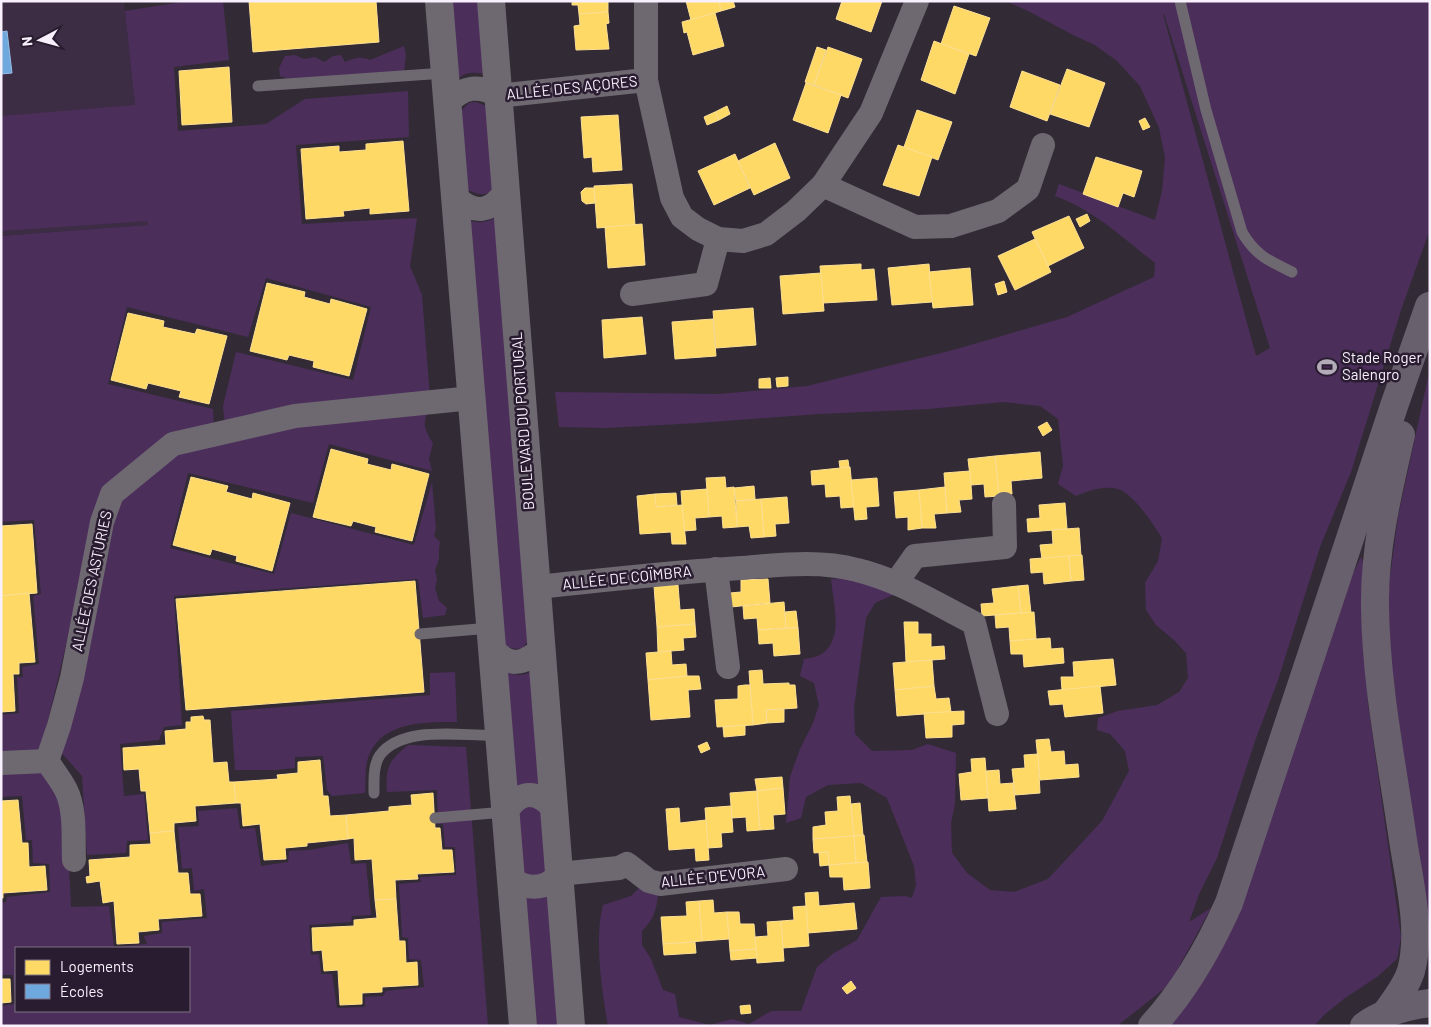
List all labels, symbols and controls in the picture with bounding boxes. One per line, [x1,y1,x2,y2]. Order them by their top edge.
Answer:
north arrow [15,15,65,65]
text: N [18,36,36,47]
street label: ALLÉE DES AÇORES [505,71,638,103]
street label: BOULEVARD DU PORTUGAL [507,331,537,511]
place label: Stade Roger Salengro [1342,348,1422,383]
sports icon: Stade Roger Salengro [1316,356,1338,378]
street label: ALLÉE DES ASTURIES [67,509,115,653]
street label: ALLÉE DE COÏMBRA [561,561,692,593]
street label: ALLÉE D'EVORA [660,862,766,890]
legend [15,947,190,1012]
text: Logements [60,957,134,975]
text: Écoles [60,982,104,1000]

